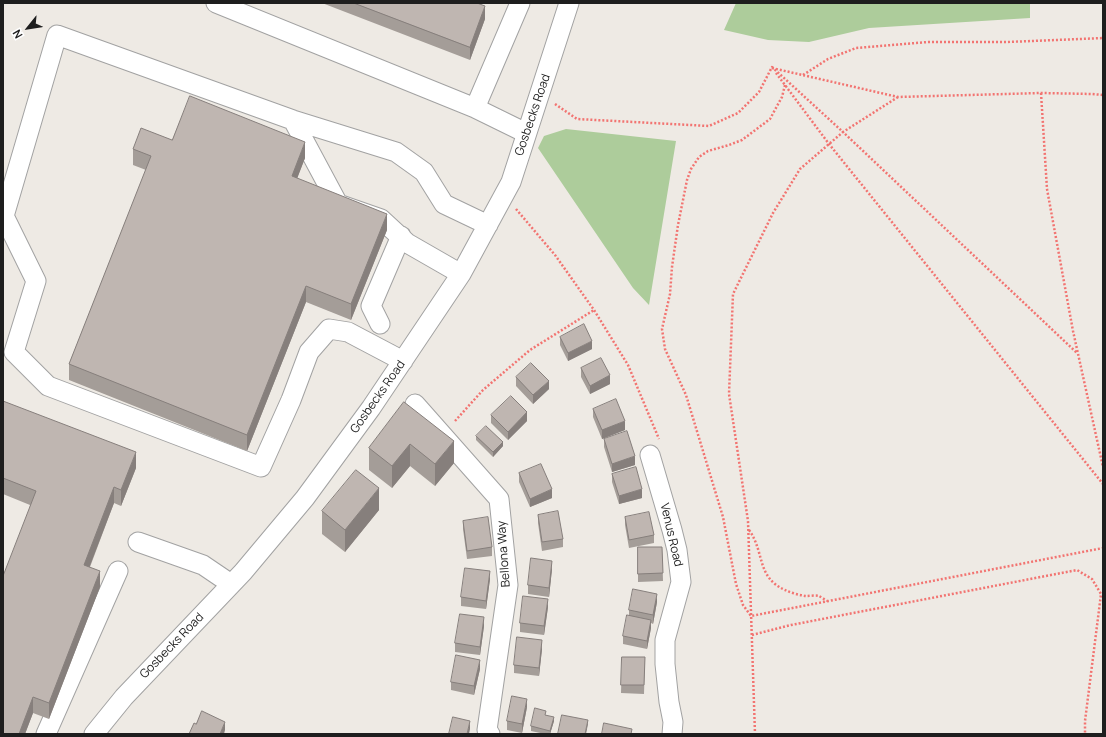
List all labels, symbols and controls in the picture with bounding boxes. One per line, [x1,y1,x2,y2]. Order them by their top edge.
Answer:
north arrow [8,8,48,48]
text: N [9,27,26,41]
street label: Gosbecks Road [512,72,554,158]
street label: Gosbecks Road [348,358,408,436]
street label: Venus Road [657,502,685,568]
street label: Bellona Way [494,520,514,588]
street label: Gosbecks Road [137,610,207,682]

